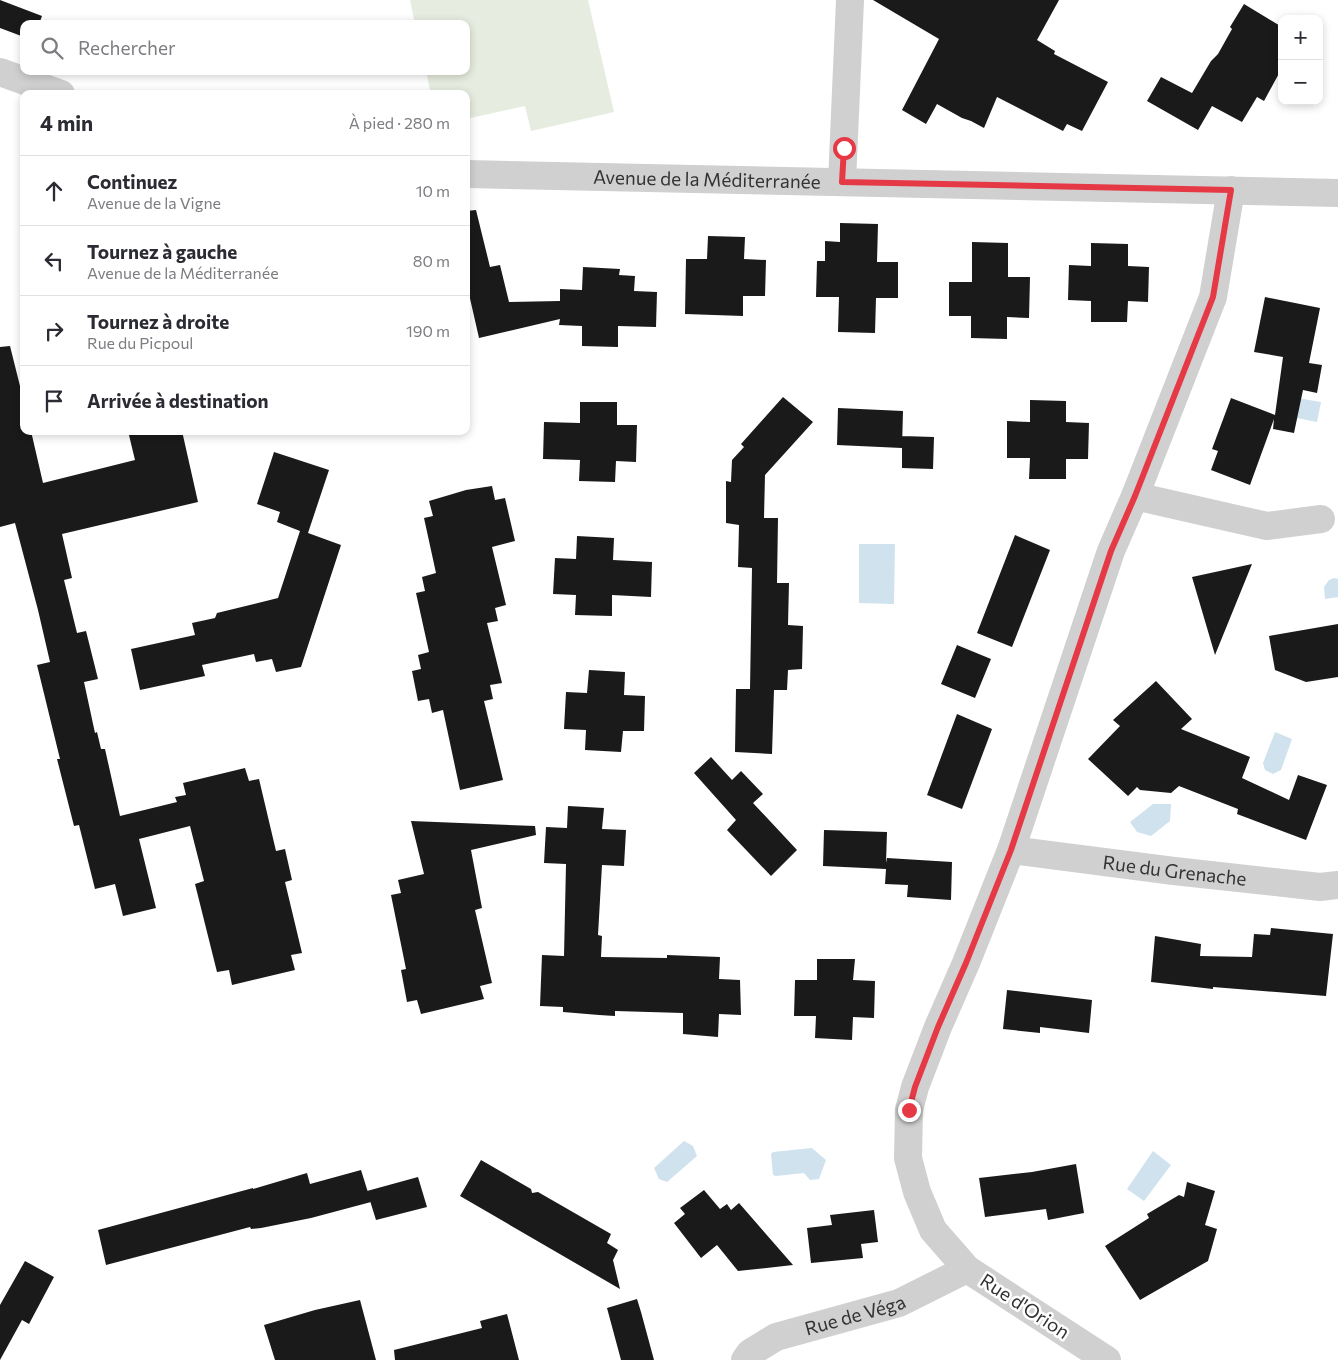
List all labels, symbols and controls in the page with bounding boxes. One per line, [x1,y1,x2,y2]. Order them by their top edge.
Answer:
map controls [1278,15,1323,105]
button: + [1278,15,1323,60]
search box [20,20,470,75]
icon: search [38,34,66,62]
text: Rechercher [78,36,176,59]
button: − [1278,60,1323,105]
text: 4 min [40,110,93,135]
text: À pied · 280 m [349,113,450,132]
route start [833,137,856,160]
street label: Avenue de la Méditerranée [593,165,821,193]
text: Continuez [87,170,177,193]
icon: ahead [40,177,68,205]
text: 10 m [416,181,450,200]
text: Avenue de la Vigne [87,193,221,212]
text: Tournez à gauche [87,240,237,263]
icon: left [40,247,68,275]
text: 80 m [413,251,450,270]
text: Avenue de la Méditerranée [87,263,279,282]
text: Tournez à droite [87,310,229,333]
icon: right [40,317,68,345]
text: 190 m [406,321,450,340]
text: Rue du Picpoul [87,333,193,352]
icon: arrive [40,387,68,415]
text: Arrivée à destination [87,389,269,412]
street label: Rue du Grenache [1102,850,1248,890]
route end [898,1099,921,1122]
street label: Rue d'Orion [976,1268,1074,1343]
street label: Rue de Véga [802,1290,909,1340]

